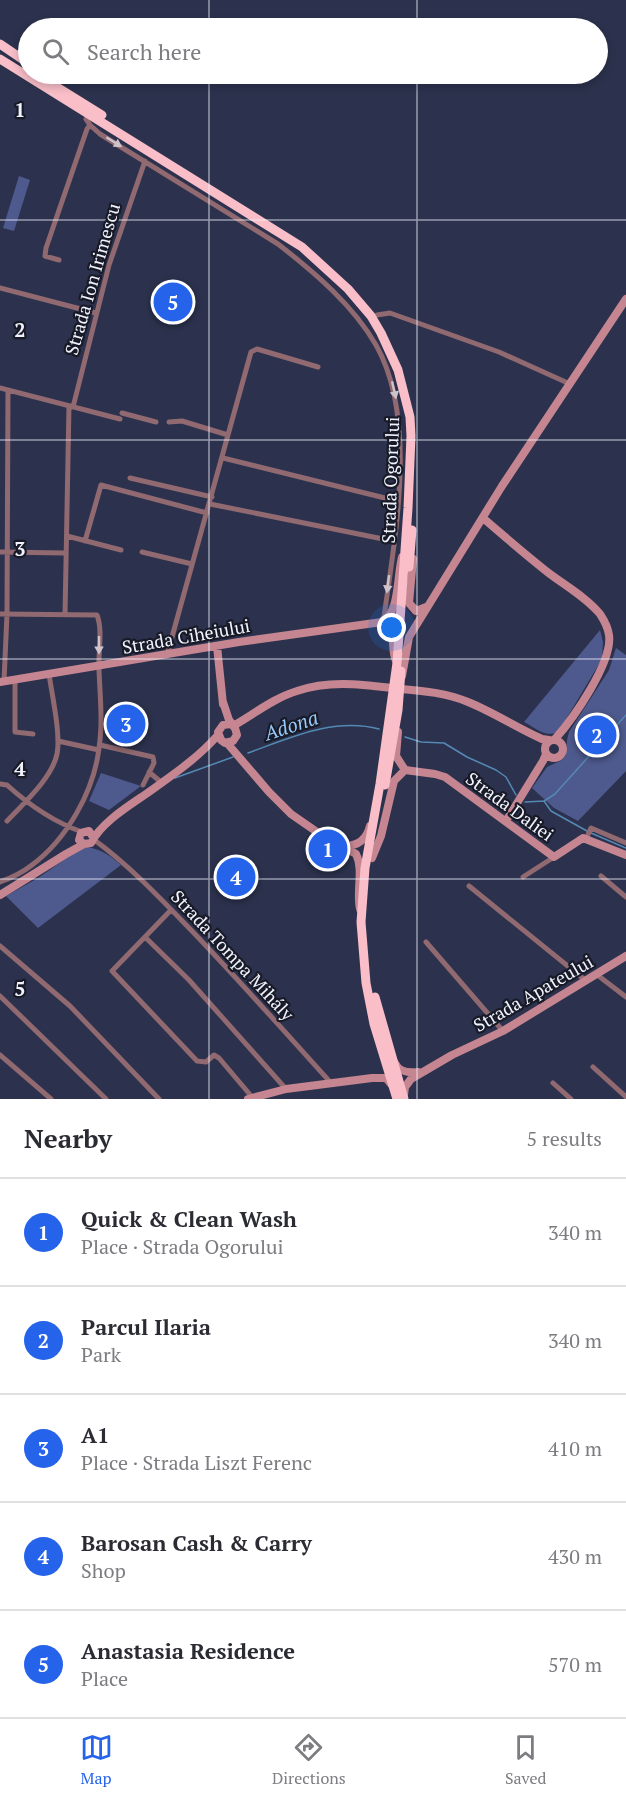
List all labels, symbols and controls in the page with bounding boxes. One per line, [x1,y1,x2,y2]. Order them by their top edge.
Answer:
search box [18,18,608,84]
icon: search [39,35,72,68]
text: Search here [87,37,201,66]
text: 1 [14,96,26,123]
one-way arrow [106,137,122,148]
street label: Strada Ion Irimescu [59,200,125,358]
pin: 5 [154,280,192,324]
text: 2 [14,316,26,343]
one-way arrow [389,381,399,400]
street label: Strada Ogorului [376,416,404,544]
text: 3 [14,535,26,562]
one-way arrow [383,574,393,593]
street label: Strada Ciheiului [120,613,252,659]
your location [377,613,406,642]
one-way arrow [94,636,104,655]
pin: 3 [106,702,146,746]
water label: Adona [259,704,322,747]
pin: 2 [578,712,616,758]
text: 4 [14,755,26,782]
street label: Strada Daliei [461,766,559,846]
pin: 1 [308,826,348,872]
pin: 4 [216,854,256,900]
street label: Strada Tompa Mihály [166,885,300,1026]
street label: Strada Apateului [469,949,597,1037]
text: 5 [14,975,26,1002]
text: Nearby [24,1121,112,1155]
text: 5 results [527,1125,602,1152]
text: Quick & Clean Wash [81,1204,297,1233]
text: 1 [38,1219,49,1246]
text: 340 m [548,1219,602,1246]
text: Place · Strada Ogorului [81,1233,284,1260]
text: Parcul Ilaria [81,1312,211,1341]
text: 2 [38,1327,49,1354]
text: 340 m [548,1327,602,1354]
text: Park [81,1341,121,1368]
text: A1 [81,1420,109,1449]
text: 3 [38,1435,49,1462]
text: 410 m [548,1435,602,1462]
text: Place · Strada Liszt Ferenc [81,1449,312,1476]
text: Barosan Cash & Carry [81,1528,312,1557]
text: 4 [38,1543,49,1570]
text: 430 m [548,1543,602,1570]
text: Shop [81,1557,126,1584]
text: Anastasia Residence [81,1636,295,1665]
text: 5 [38,1651,49,1678]
text: 570 m [548,1651,602,1678]
text: Place [81,1665,128,1692]
tab: Map [80,1731,113,1789]
tab: Directions [272,1731,346,1789]
tab: Saved [505,1731,546,1789]

